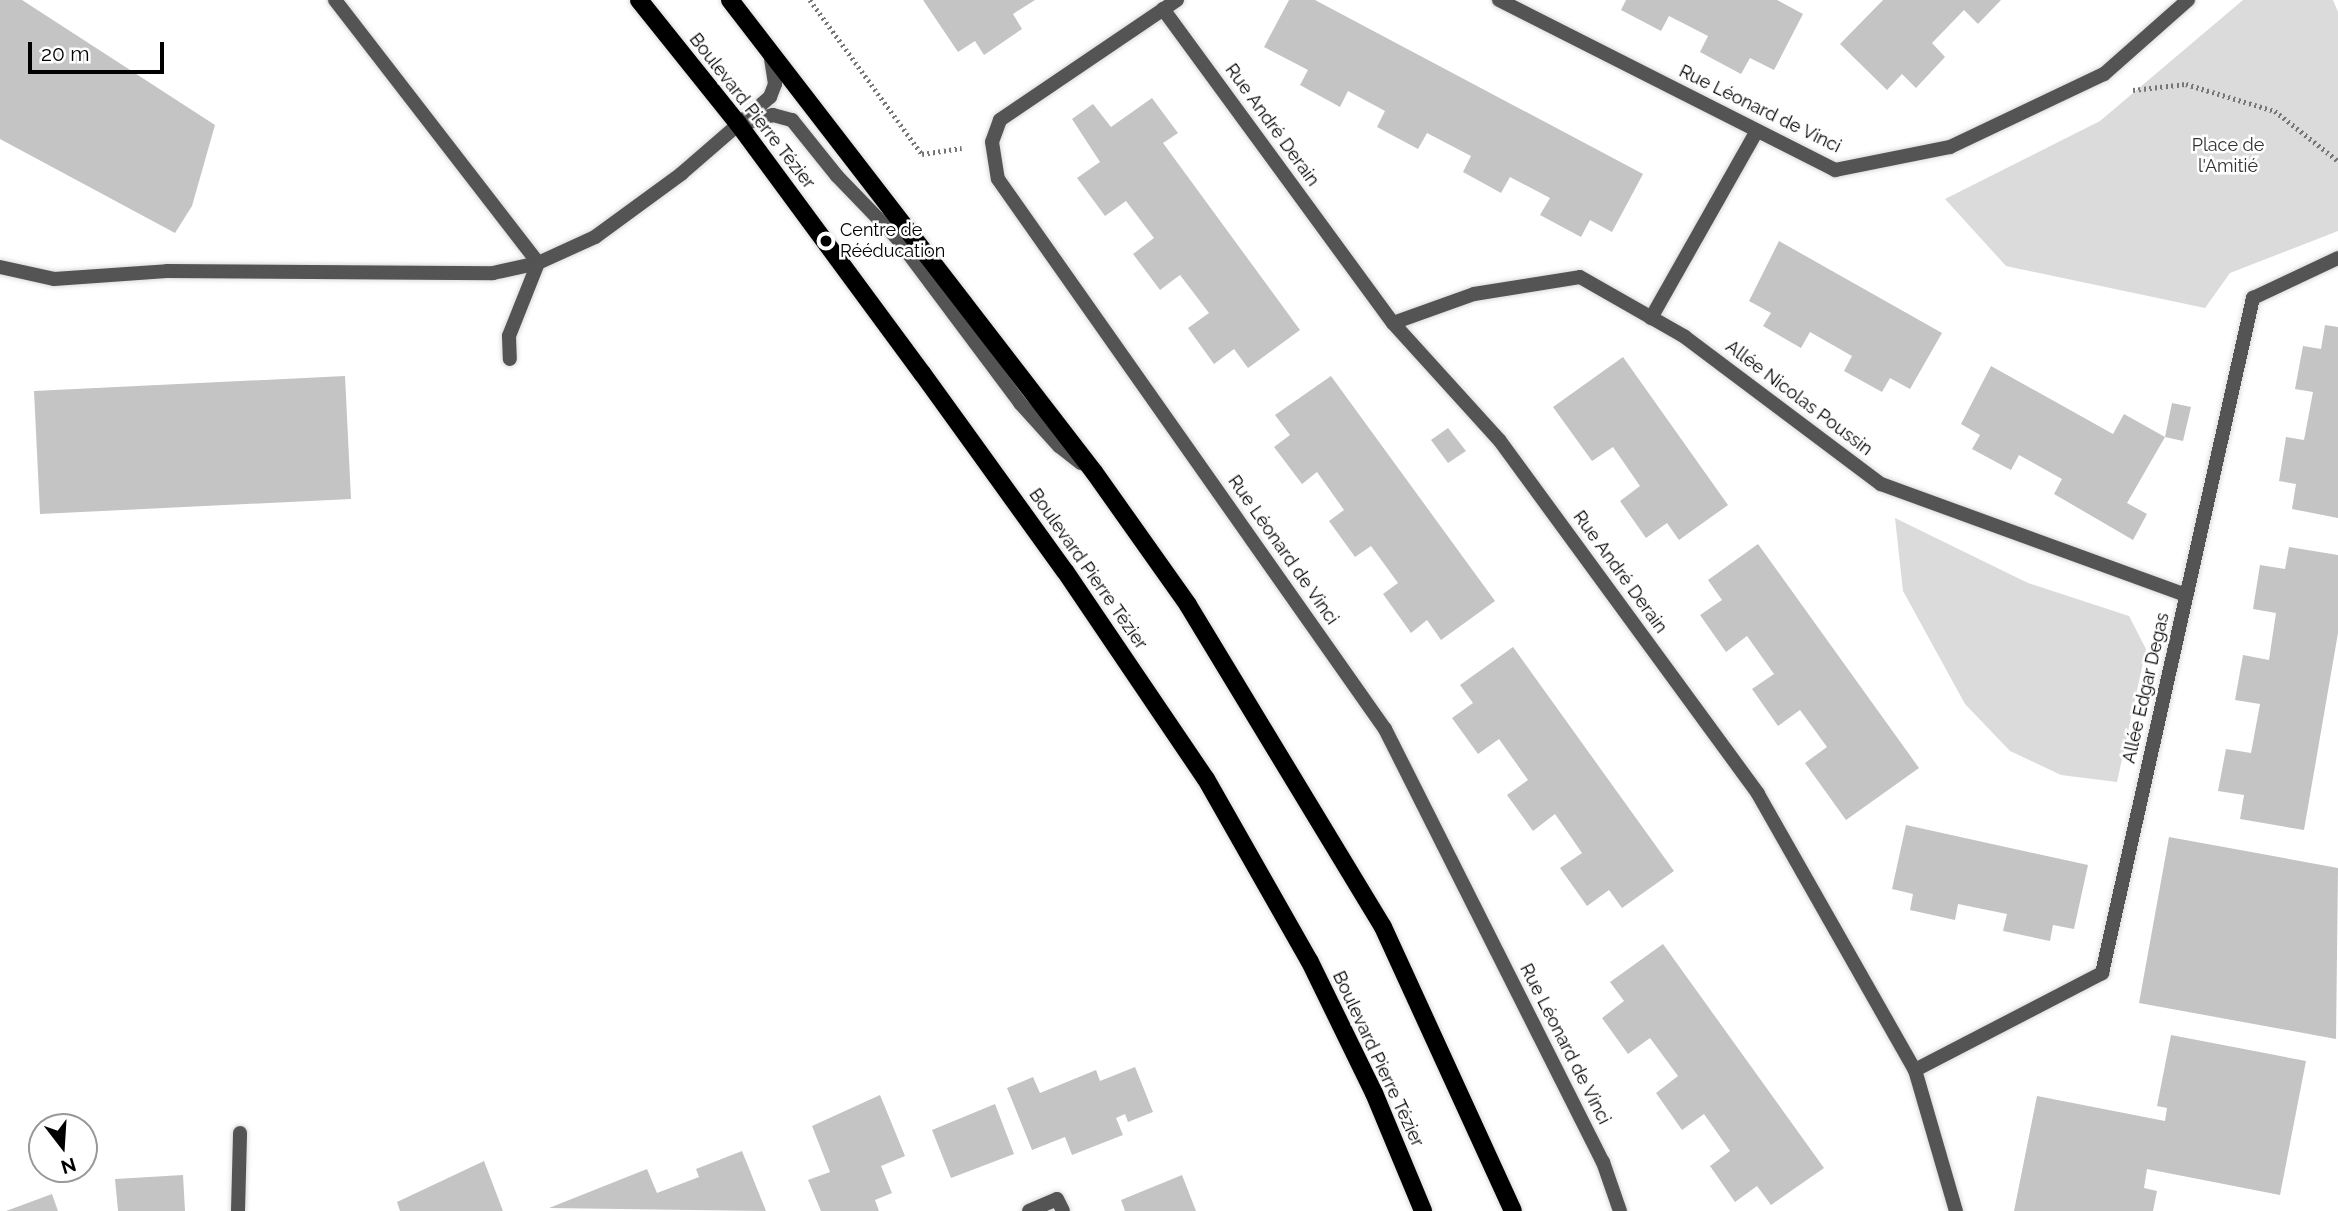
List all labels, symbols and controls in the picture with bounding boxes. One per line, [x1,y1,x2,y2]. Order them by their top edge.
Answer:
scale bar [32,28,168,72]
street label: Boulevard Pierre Tézier [684,29,820,193]
text: 20 m [41,41,89,66]
street label: Rue André Derain [1220,59,1324,191]
street label: Rue Léonard de Vinci [1675,60,1845,158]
park label: Place de l'Amitié [2192,135,2264,178]
place label: Centre de Rééducation [840,220,945,262]
marker: Centre de Rééducation [818,233,834,249]
street label: Allée Nicolas Poussin [1721,336,1877,460]
street label: Rue Léonard de Vinci [1223,471,1343,629]
street label: Boulevard Pierre Tézier [1024,484,1152,654]
street label: Rue André Derain [1568,506,1672,638]
street label: Allée Edgar Degas [2118,610,2174,766]
street label: Rue Léonard de Vinci [1515,960,1615,1128]
street label: Boulevard Pierre Tézier [1328,967,1428,1151]
north arrow [28,1113,98,1183]
text: N [58,1154,79,1179]

